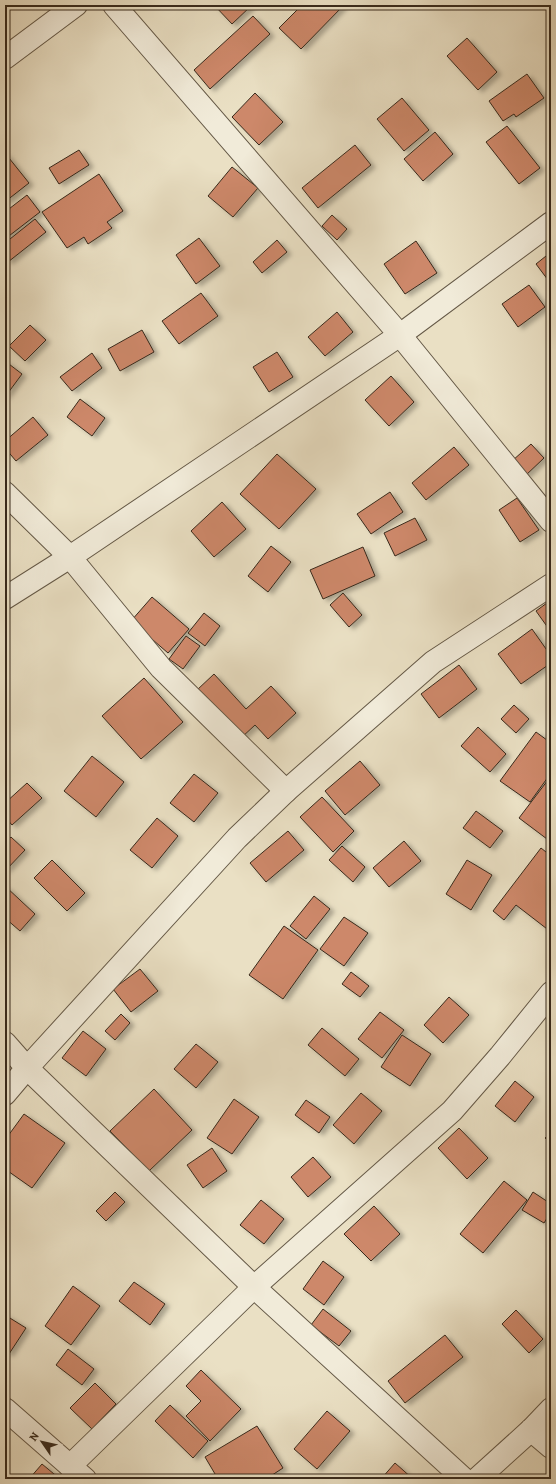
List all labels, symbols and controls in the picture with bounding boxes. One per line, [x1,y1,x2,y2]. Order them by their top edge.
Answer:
north arrow [22,1422,62,1462]
text: N [26,1429,43,1444]

